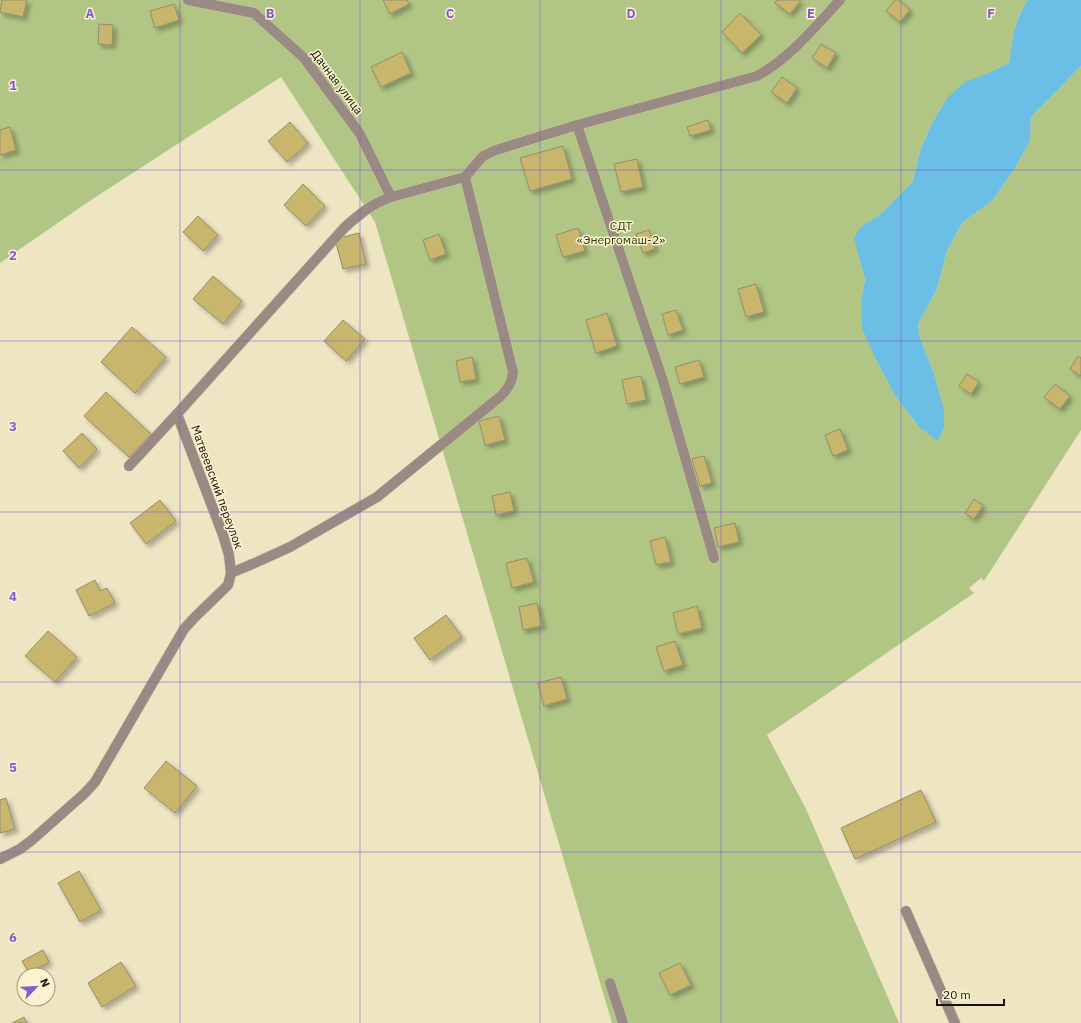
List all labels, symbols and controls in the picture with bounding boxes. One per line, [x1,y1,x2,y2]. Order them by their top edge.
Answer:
text: A [86,5,95,22]
text: B [266,5,275,22]
text: C [446,5,455,22]
text: D [626,5,636,22]
text: E [807,5,815,22]
text: F [987,5,995,22]
street label: Дачная улица [308,46,367,118]
text: 1 [9,77,17,94]
park label: СДТ «Энергомаш-2» [577,218,665,247]
text: 2 [9,247,17,264]
text: 3 [9,418,17,435]
street label: Матвеевский переулок [188,423,247,551]
text: 4 [9,588,17,605]
text: 5 [9,759,17,776]
text: 6 [9,929,17,946]
north arrow [16,967,56,1007]
text: N [37,976,53,989]
scale bar [937,981,1004,1007]
text: 20 m [943,987,971,1002]

